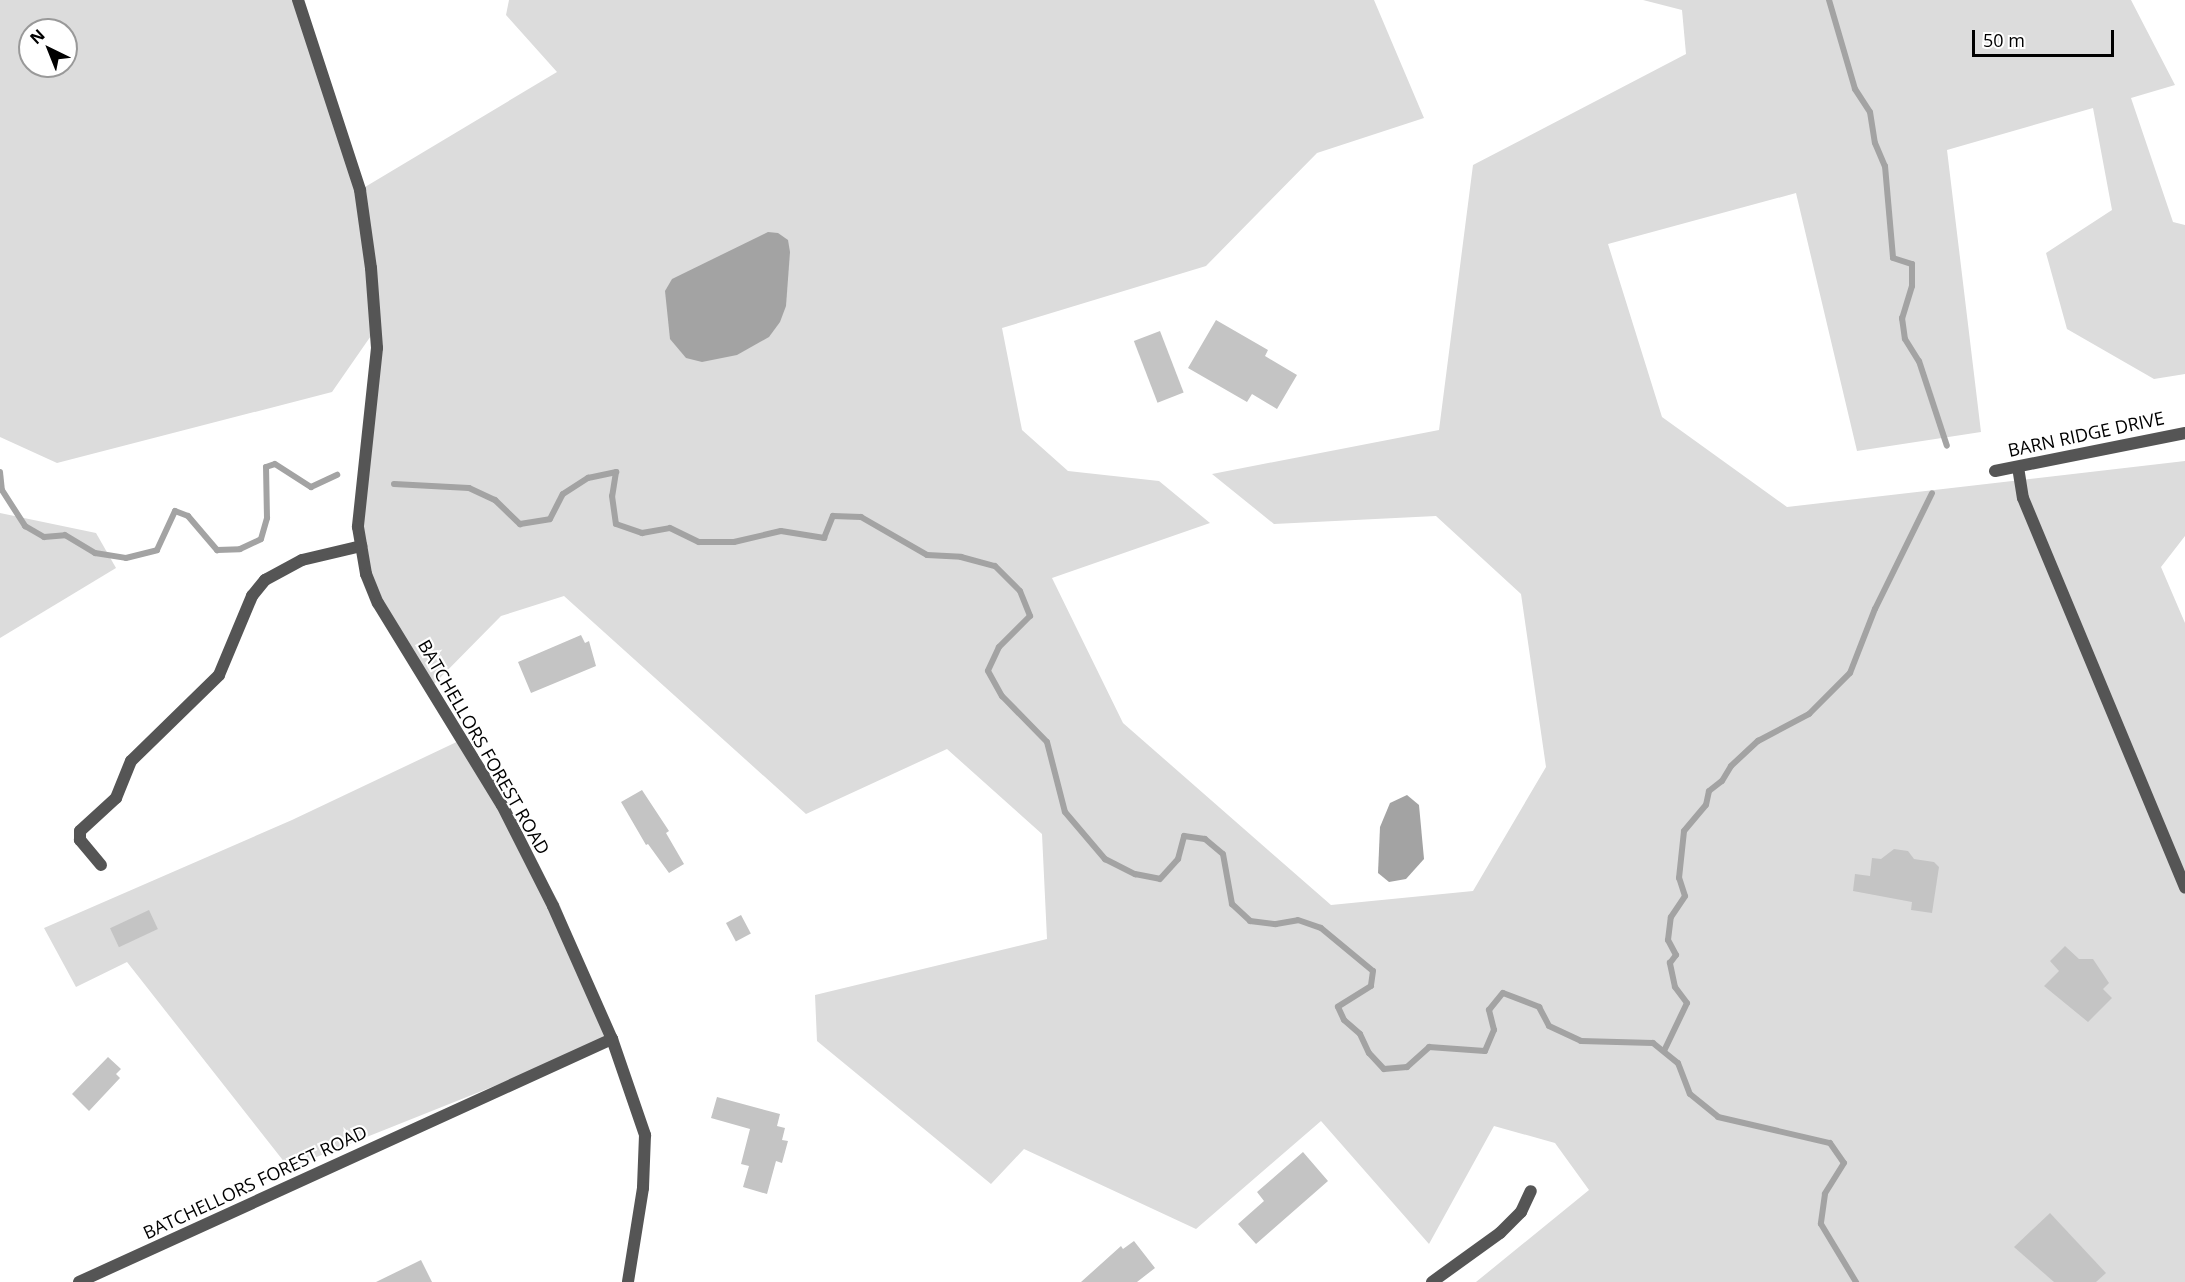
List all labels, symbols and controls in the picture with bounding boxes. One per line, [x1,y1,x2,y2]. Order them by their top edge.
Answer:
north arrow [18,18,78,78]
scale bar [1975,18,2118,56]
text: N [25,24,49,49]
text: 50 m [1983,28,2025,52]
street label: BARN RIDGE DRIVE [2006,407,2166,461]
street label: BATCHELLORS FOREST ROAD [414,636,554,858]
street label: BATCHELLORS FOREST ROAD [140,1121,370,1243]

